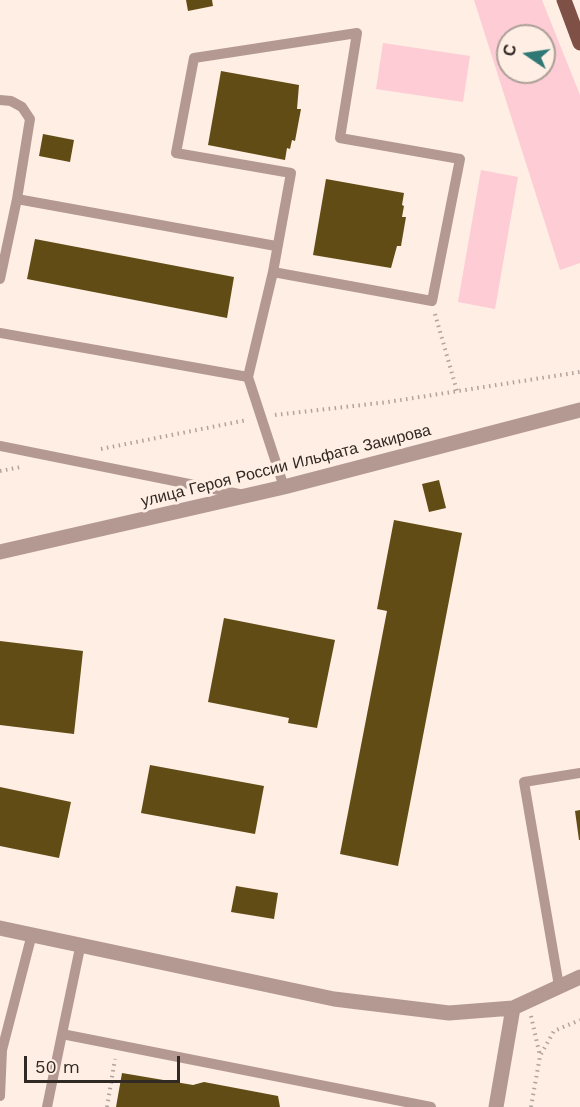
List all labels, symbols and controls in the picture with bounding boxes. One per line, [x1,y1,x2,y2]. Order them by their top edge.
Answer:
north arrow [496,24,556,84]
text: С [499,43,520,58]
street label: улица Героя России Ильфата Закирова [139,421,433,511]
scale bar [27,1044,183,1082]
text: 50 m [35,1056,80,1077]

